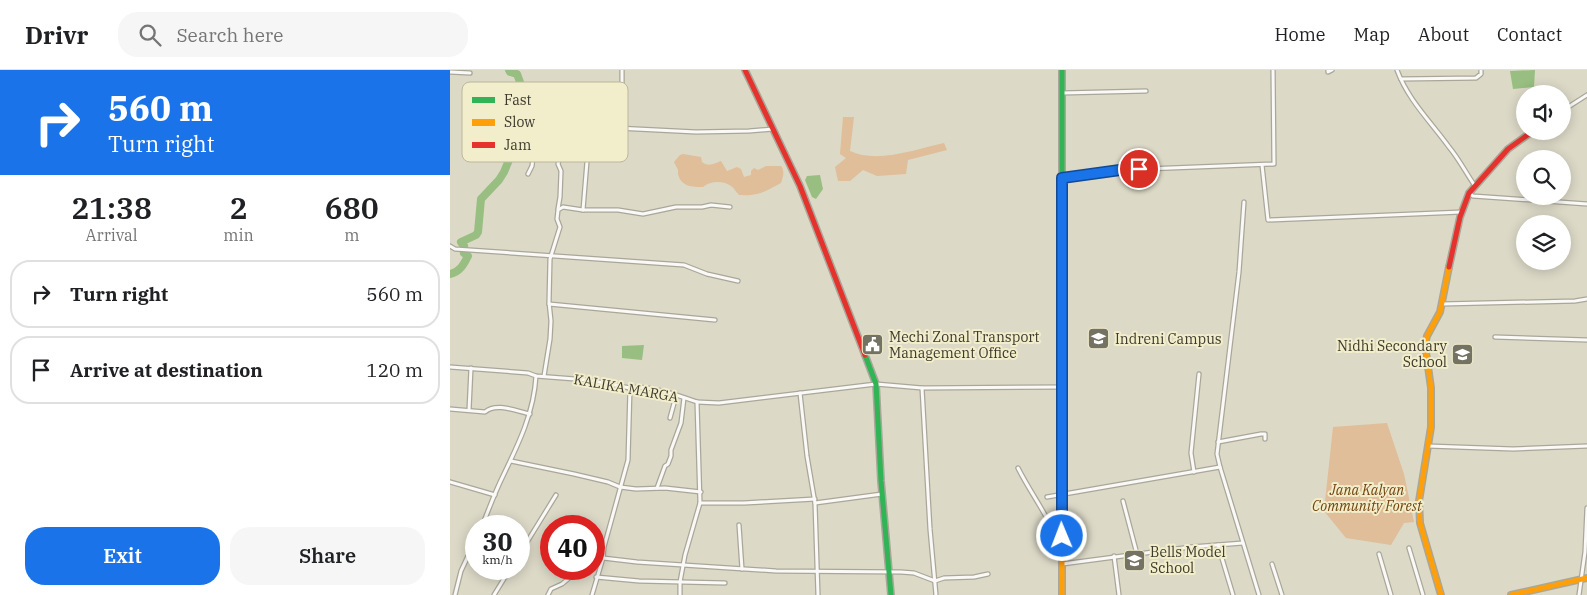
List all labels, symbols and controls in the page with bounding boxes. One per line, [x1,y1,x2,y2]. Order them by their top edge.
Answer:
search box [118,12,468,57]
text: Drivr [25,19,88,51]
icon: search [136,21,164,49]
text: Search here [176,23,283,47]
text: Home [1274,23,1326,46]
text: Map [1354,23,1390,46]
text: About [1418,23,1469,46]
text: Contact [1497,23,1562,46]
legend [462,82,628,162]
text: 560 m [108,85,213,131]
map controls [1516,85,1571,270]
button: sound [1516,85,1571,140]
icon: right [25,90,90,155]
text: Fast [504,91,532,109]
text: Slow [504,113,535,131]
text: Turn right [108,129,215,158]
text: Jam [504,136,531,154]
pin [1118,148,1160,190]
button: search [1516,150,1571,205]
icon: arrive [1125,155,1153,183]
text: 21:38 [71,188,152,227]
text: 2 [229,188,247,227]
text: 680 [325,188,379,227]
button: layers [1516,215,1571,270]
text: Arrival [86,225,138,245]
text: min [223,225,254,245]
text: m [344,225,359,245]
icon: right [27,280,55,308]
text: Turn right [70,282,168,306]
text: 560 m [366,282,423,306]
school or university icon: Indreni Campus [1087,327,1111,351]
place label: Mechi Zonal Transport Management Office [889,328,1040,362]
place label: Indreni Campus [1115,330,1222,348]
public building icon: Mechi Zonal Transport Management Office [861,333,885,357]
place label: Nidhi Secondary School [1337,337,1448,371]
school or university icon: Nidhi Secondary School [1451,342,1475,366]
icon: arrive [27,356,55,384]
text: Arrive at destination [70,358,263,382]
text: 120 m [366,358,423,382]
street label: KALIKA MARGA [572,370,680,406]
park label: Jana Kalyan Community Forest [1312,481,1423,515]
position arrow [1035,509,1087,561]
speed limit sign: 40 [540,515,605,580]
text: 30 [482,525,513,558]
button: Exit [25,527,220,585]
button: Share [230,527,425,585]
place label: Bells Model School [1150,543,1226,577]
school or university icon: Bells Model School [1122,548,1146,572]
text: km/h [482,552,513,567]

